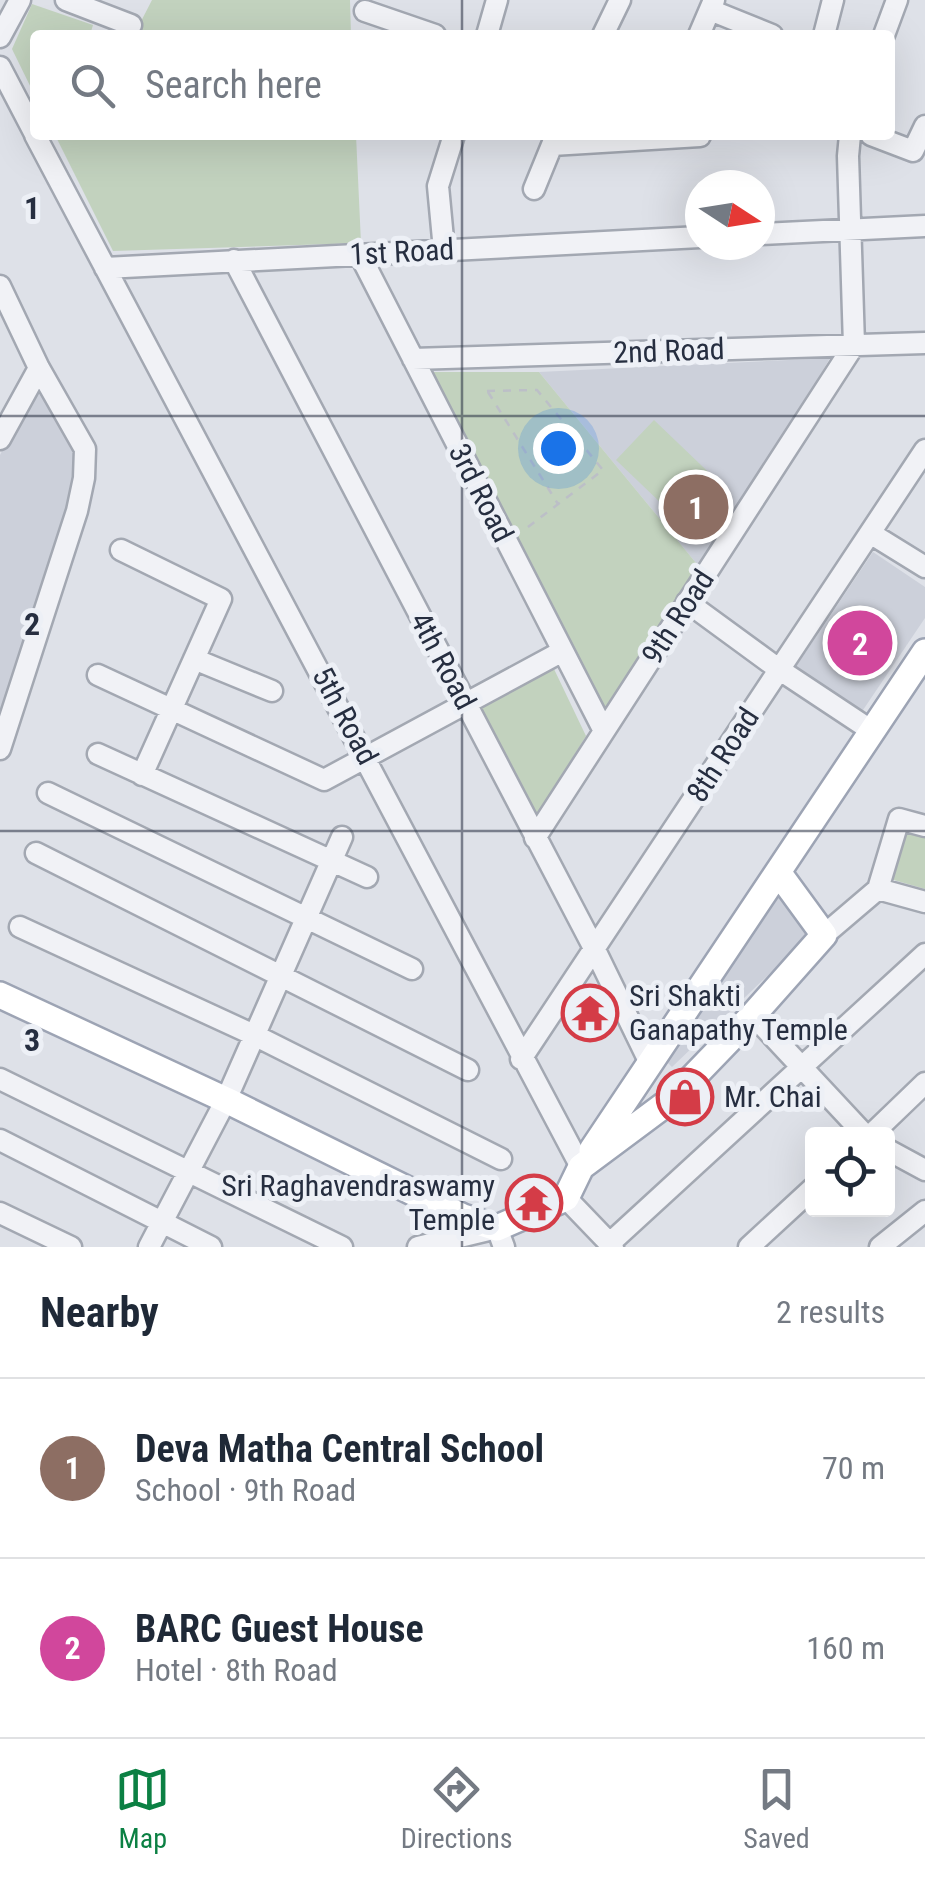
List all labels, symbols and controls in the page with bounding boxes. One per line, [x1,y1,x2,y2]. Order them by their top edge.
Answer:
search box [30,30,895,140]
icon: search [65,58,120,113]
text: Search here [145,63,322,107]
north arrow [685,170,775,260]
text: 1 [24,189,40,227]
street label: 1st Road [349,231,455,272]
street label: 2nd Road [613,331,725,370]
your location [533,423,584,474]
street label: 3rd Road [442,438,521,548]
pin: 1 [664,470,728,544]
street label: 9th Road [634,563,721,670]
text: 2 [24,605,40,643]
street label: 4th Road [403,606,484,715]
pin: 2 [828,606,892,680]
street label: 5th Road [305,661,386,770]
street label: 8th Road [679,701,766,808]
place label: Sri Shakti Ganapathy Temple [629,978,848,1047]
temple icon: Sri Shakti Ganapathy Temple [560,983,620,1043]
text: 3 [24,1021,40,1059]
shop icon: Mr. Chai [655,1067,715,1127]
place label: Mr. Chai [724,1079,822,1114]
map controls [805,1127,895,1217]
button: locate [805,1127,895,1217]
place label: Sri Raghavendraswamy Temple [221,1168,495,1237]
temple icon: Sri Raghavendraswamy Temple [504,1173,564,1233]
text: Nearby [40,1288,159,1337]
text: 2 results [776,1293,885,1331]
text: Deva Matha Central School [135,1427,544,1471]
text: 1 [64,1449,81,1487]
text: 70 m [822,1449,885,1487]
text: School · 9th Road [135,1471,356,1509]
text: BARC Guest House [135,1607,424,1651]
text: 2 [64,1629,81,1667]
text: 160 m [806,1629,885,1667]
text: Hotel · 8th Road [135,1651,338,1689]
tab: Map [115,1762,170,1855]
tab: Directions [401,1762,513,1855]
tab: Saved [743,1762,810,1855]

